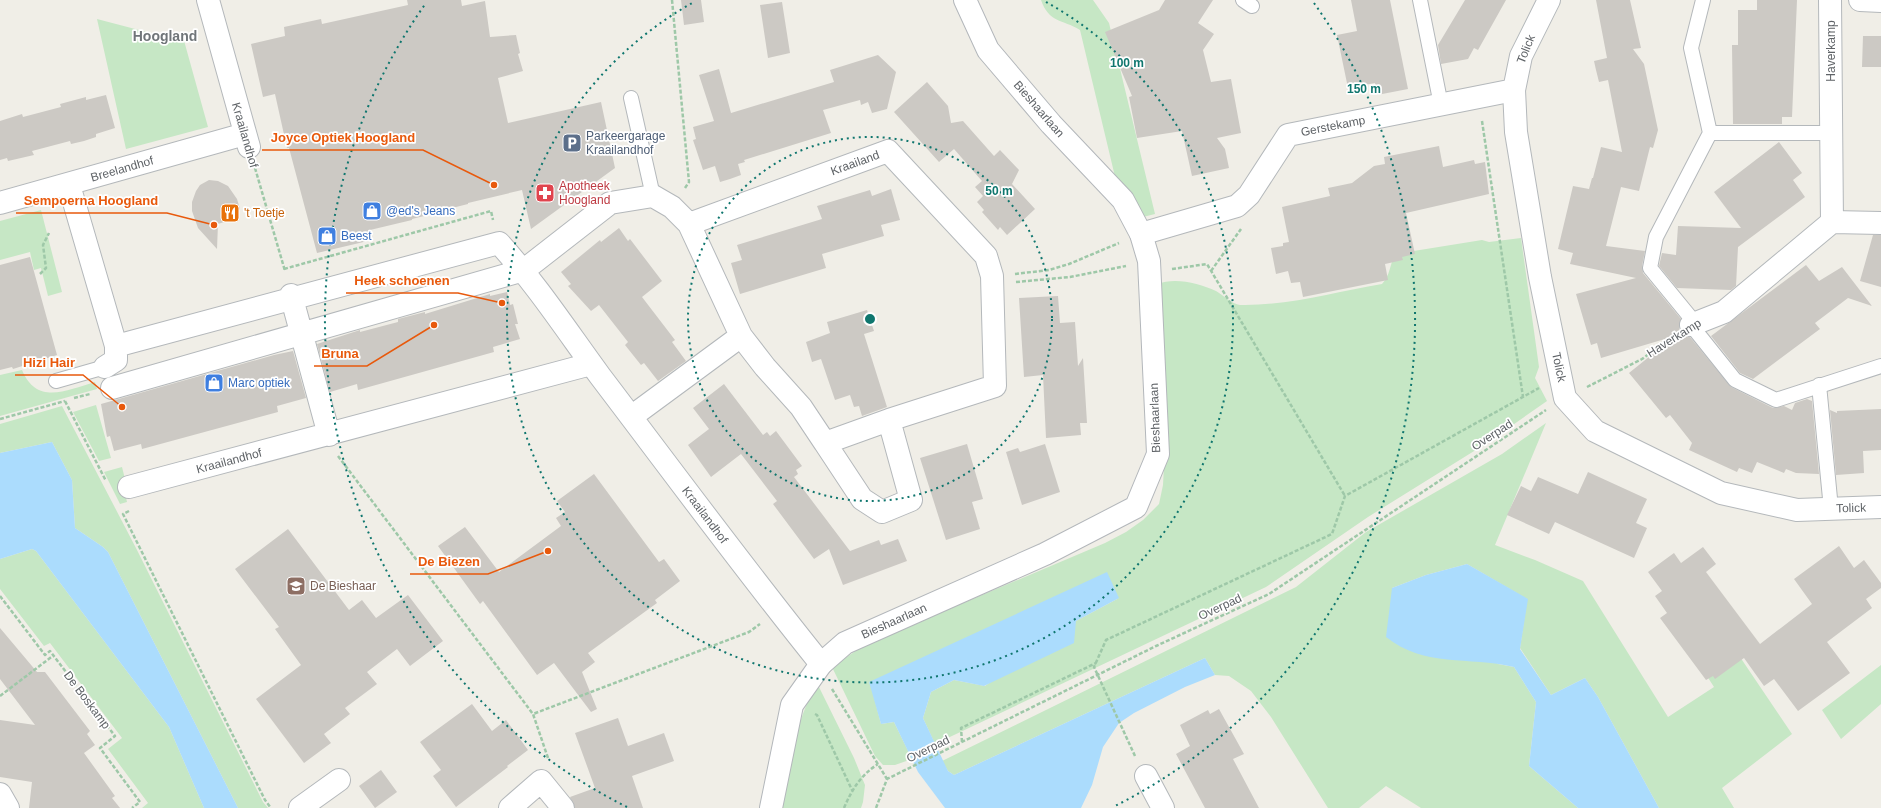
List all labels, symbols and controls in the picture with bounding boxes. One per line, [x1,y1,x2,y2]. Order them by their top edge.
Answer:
street label: Haverkamp [1824,20,1838,82]
district label: Hoogland [133,28,197,44]
street label: Tolick [1514,32,1538,66]
text: 100 m [1110,56,1144,70]
street label: Bieshaarlaan [1011,78,1067,140]
text: 150 m [1347,82,1381,96]
street label: Kraailandhof [229,101,261,170]
street label: Gerstekamp [1300,113,1367,139]
callout: Joyce Optiek Hoogland [262,125,423,150]
place label: Parkeergarage Kraailandhof [586,129,666,157]
text: Joyce Optiek Hoogland [271,130,415,145]
parking icon: Parkeergarage Kraailandhof [561,132,583,154]
street label: Kraailand [829,148,881,178]
street label: Breelandhof [89,153,156,185]
place label: Apotheek Hoogland [559,179,611,207]
pharmacy icon: Apotheek Hoogland [534,182,556,204]
text: 50 m [985,184,1013,198]
callout: Sempoerna Hoogland [16,188,167,213]
text: Sempoerna Hoogland [24,193,158,208]
shop icon: @ed's Jeans [361,200,383,222]
restaurant icon: 't Toetje [219,202,241,224]
place label: @ed's Jeans [386,204,455,218]
place label: 't Toetje [244,206,285,220]
shop icon: Beest [316,225,338,247]
place label: Beest [341,229,372,243]
callout: Heek schoenen [346,268,458,293]
text: Heek schoenen [354,273,450,288]
centre of rings [863,312,877,326]
street label: Haverkamp [1644,316,1704,360]
callout: Bruna [314,341,367,366]
text: Bruna [321,346,360,361]
callout: Hizi Hair [15,350,83,375]
street label: Tolick [1549,351,1569,384]
text: Hizi Hair [23,355,75,370]
shop icon: Marc optiek [203,372,225,394]
place label: Marc optiek [228,376,291,390]
street label: Bieshaarlaan [1147,383,1163,453]
street label: Overpad [1469,417,1515,453]
street label: Kraailandhof [195,445,264,476]
street label: Kraailandhof [679,484,731,547]
street label: Tolick [1836,500,1867,516]
callout: De Biezen [410,549,488,574]
text: De Biezen [418,554,480,569]
school or university icon: De Bieshaar [285,575,307,597]
place label: De Bieshaar [310,579,376,593]
street label: Overpad [1196,591,1244,623]
street label: Bieshaarlaan [859,600,929,642]
street label: De Boskamp [61,668,113,732]
street label: Overpad [904,733,952,765]

